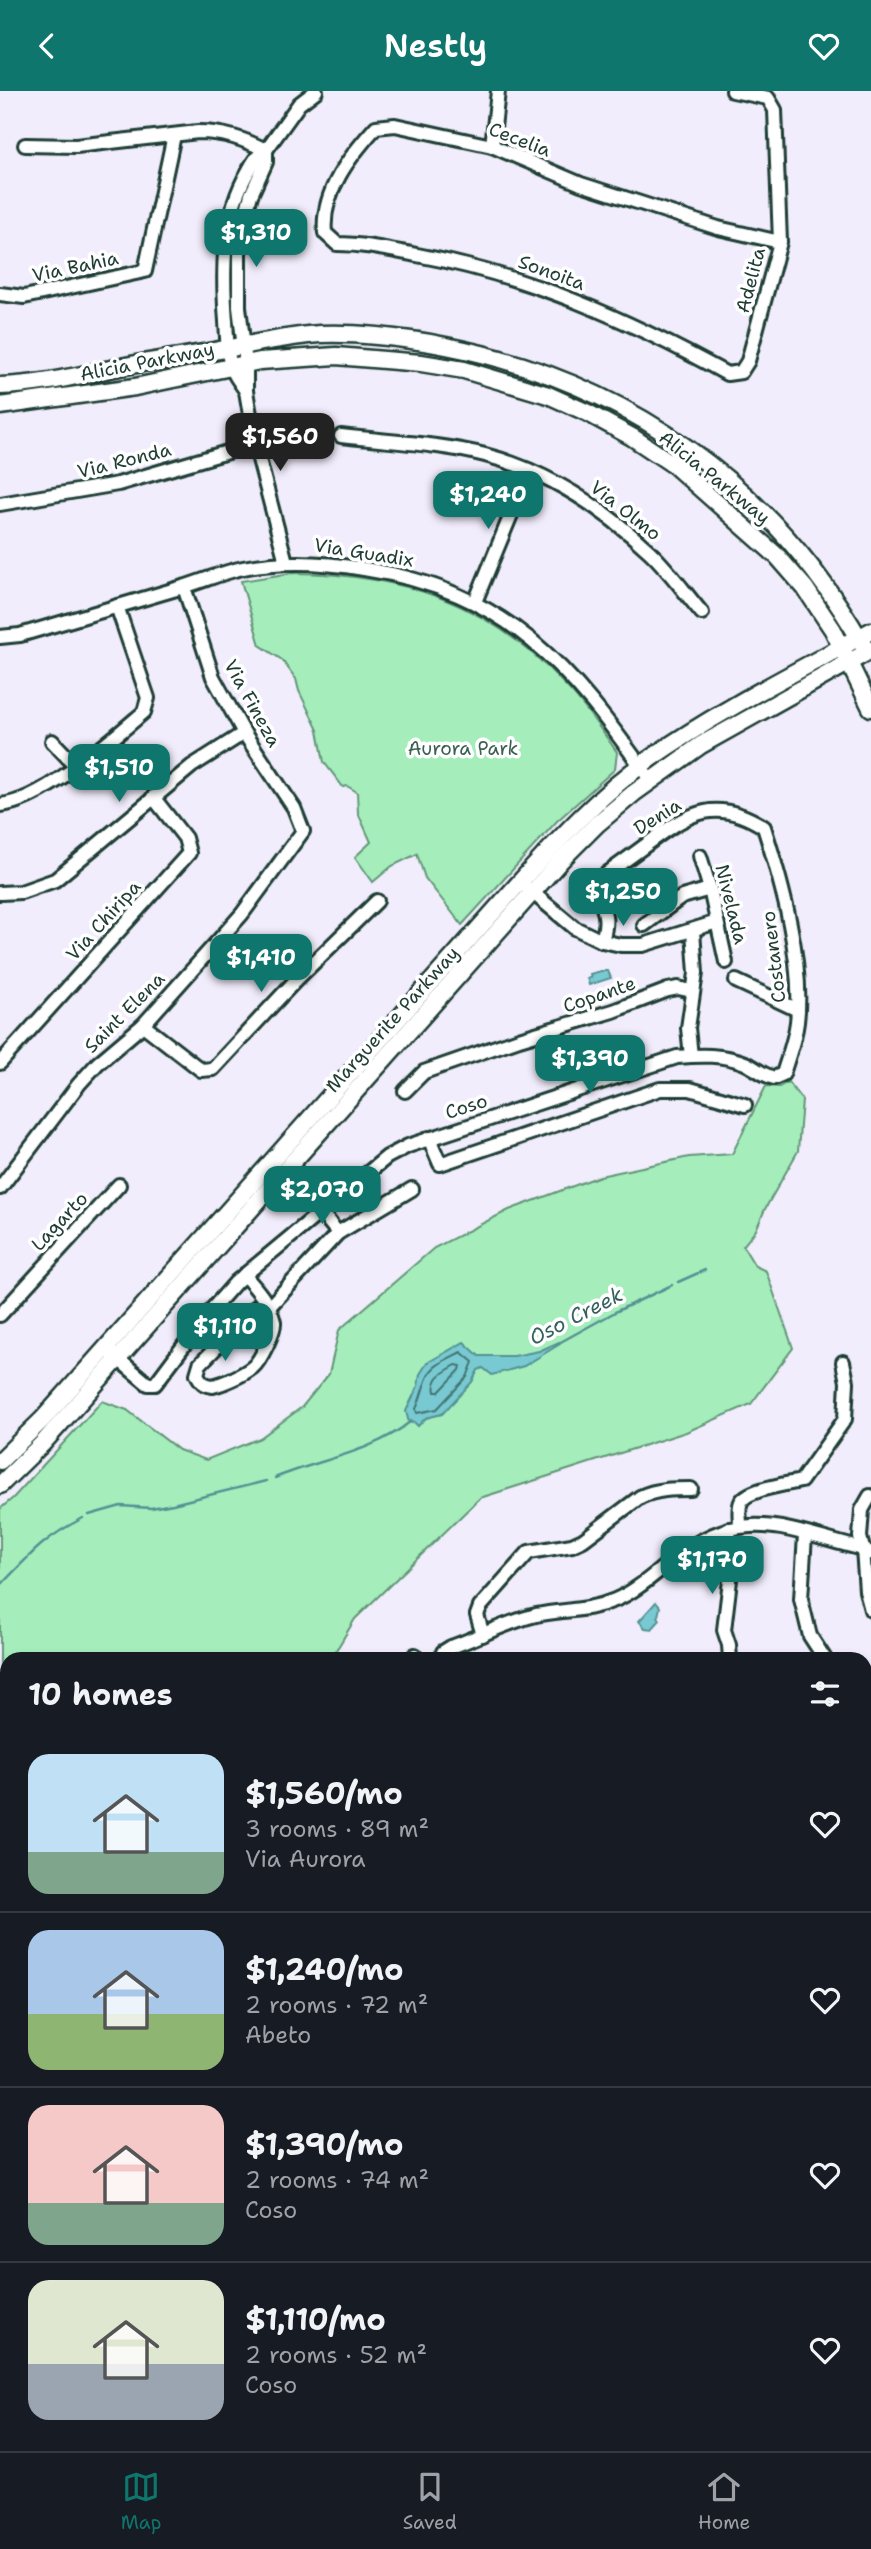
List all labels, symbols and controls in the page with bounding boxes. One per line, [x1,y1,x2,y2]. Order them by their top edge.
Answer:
text: Nestly [384,24,487,67]
icon: back [28,27,66,65]
icon: heart [805,27,843,65]
street label: Cecelia [485,116,554,163]
pin: $1,310 [199,209,313,269]
text: $1,310 [220,217,292,247]
street label: Via Bahia [30,245,121,288]
street label: Adelita [730,245,771,316]
street label: Sonoita [515,249,589,296]
street label: Alicia Parkway [78,336,216,387]
pin: $1,560 [223,413,337,473]
text: $1,560 [241,421,319,451]
street label: Alicia Parkway [654,425,775,530]
street label: Via Ronda [75,437,174,484]
pin: $1,240 [431,471,545,531]
street label: Via Olmo [585,475,666,546]
text: $1,240 [449,479,527,509]
street label: Via Guadix [312,532,416,573]
street label: Via Fineza [218,655,287,752]
park label: Aurora Park [408,736,518,761]
pin: $1,510 [62,745,176,804]
text: $1,510 [84,752,154,782]
street label: Denia [629,792,686,841]
street label: Nivelada [710,862,754,947]
pin: $1,250 [566,869,680,928]
street label: Via Chiripa [60,875,146,966]
text: $1,250 [585,876,661,906]
street label: Costanero [755,909,792,1004]
pin: $1,410 [204,935,318,994]
street label: Marguerite Parkway [320,941,465,1098]
text: $1,410 [226,942,296,972]
street label: Saint Elena [79,966,170,1058]
street label: Copante [560,970,639,1019]
pin: $1,390 [533,1035,647,1095]
text: $1,390 [551,1043,629,1073]
street label: Coso [442,1088,490,1125]
pin: $2,070 [265,1167,379,1226]
text: $2,070 [280,1174,364,1204]
street label: Lagarto [26,1186,93,1256]
water label: Oso Creek [524,1280,628,1352]
pin: $1,110 [168,1303,282,1363]
text: $1,110 [193,1311,257,1341]
pin: $1,170 [655,1537,769,1596]
text: $1,170 [677,1544,747,1574]
text: 10 homes [28,1674,173,1715]
icon: filters [806,1675,844,1713]
text: $1,560/mo [245,1773,403,1814]
icon: home [84,1782,168,1866]
icon: heart [806,1805,844,1843]
text: 3 rooms · 89 m² [245,1814,429,1844]
text: Via Aurora [245,1844,366,1874]
text: $1,240/mo [245,1949,403,1990]
icon: home [84,1958,168,2042]
icon: heart [806,1981,844,2019]
text: 2 rooms · 72 m² [245,1990,428,2020]
text: Abeto [245,2020,311,2050]
text: $1,390/mo [245,2124,404,2165]
icon: home [84,2133,168,2217]
icon: heart [806,2156,844,2194]
text: 2 rooms · 74 m² [245,2165,429,2195]
text: Coso [245,2195,297,2225]
text: $1,110/mo [245,2299,386,2340]
icon: home [84,2308,168,2392]
icon: heart [806,2331,844,2369]
text: 2 rooms · 52 m² [245,2340,427,2370]
text: Coso [245,2370,297,2400]
tab: Map [121,2468,161,2535]
tab: Saved [403,2468,457,2535]
tab: Home [698,2468,750,2535]

